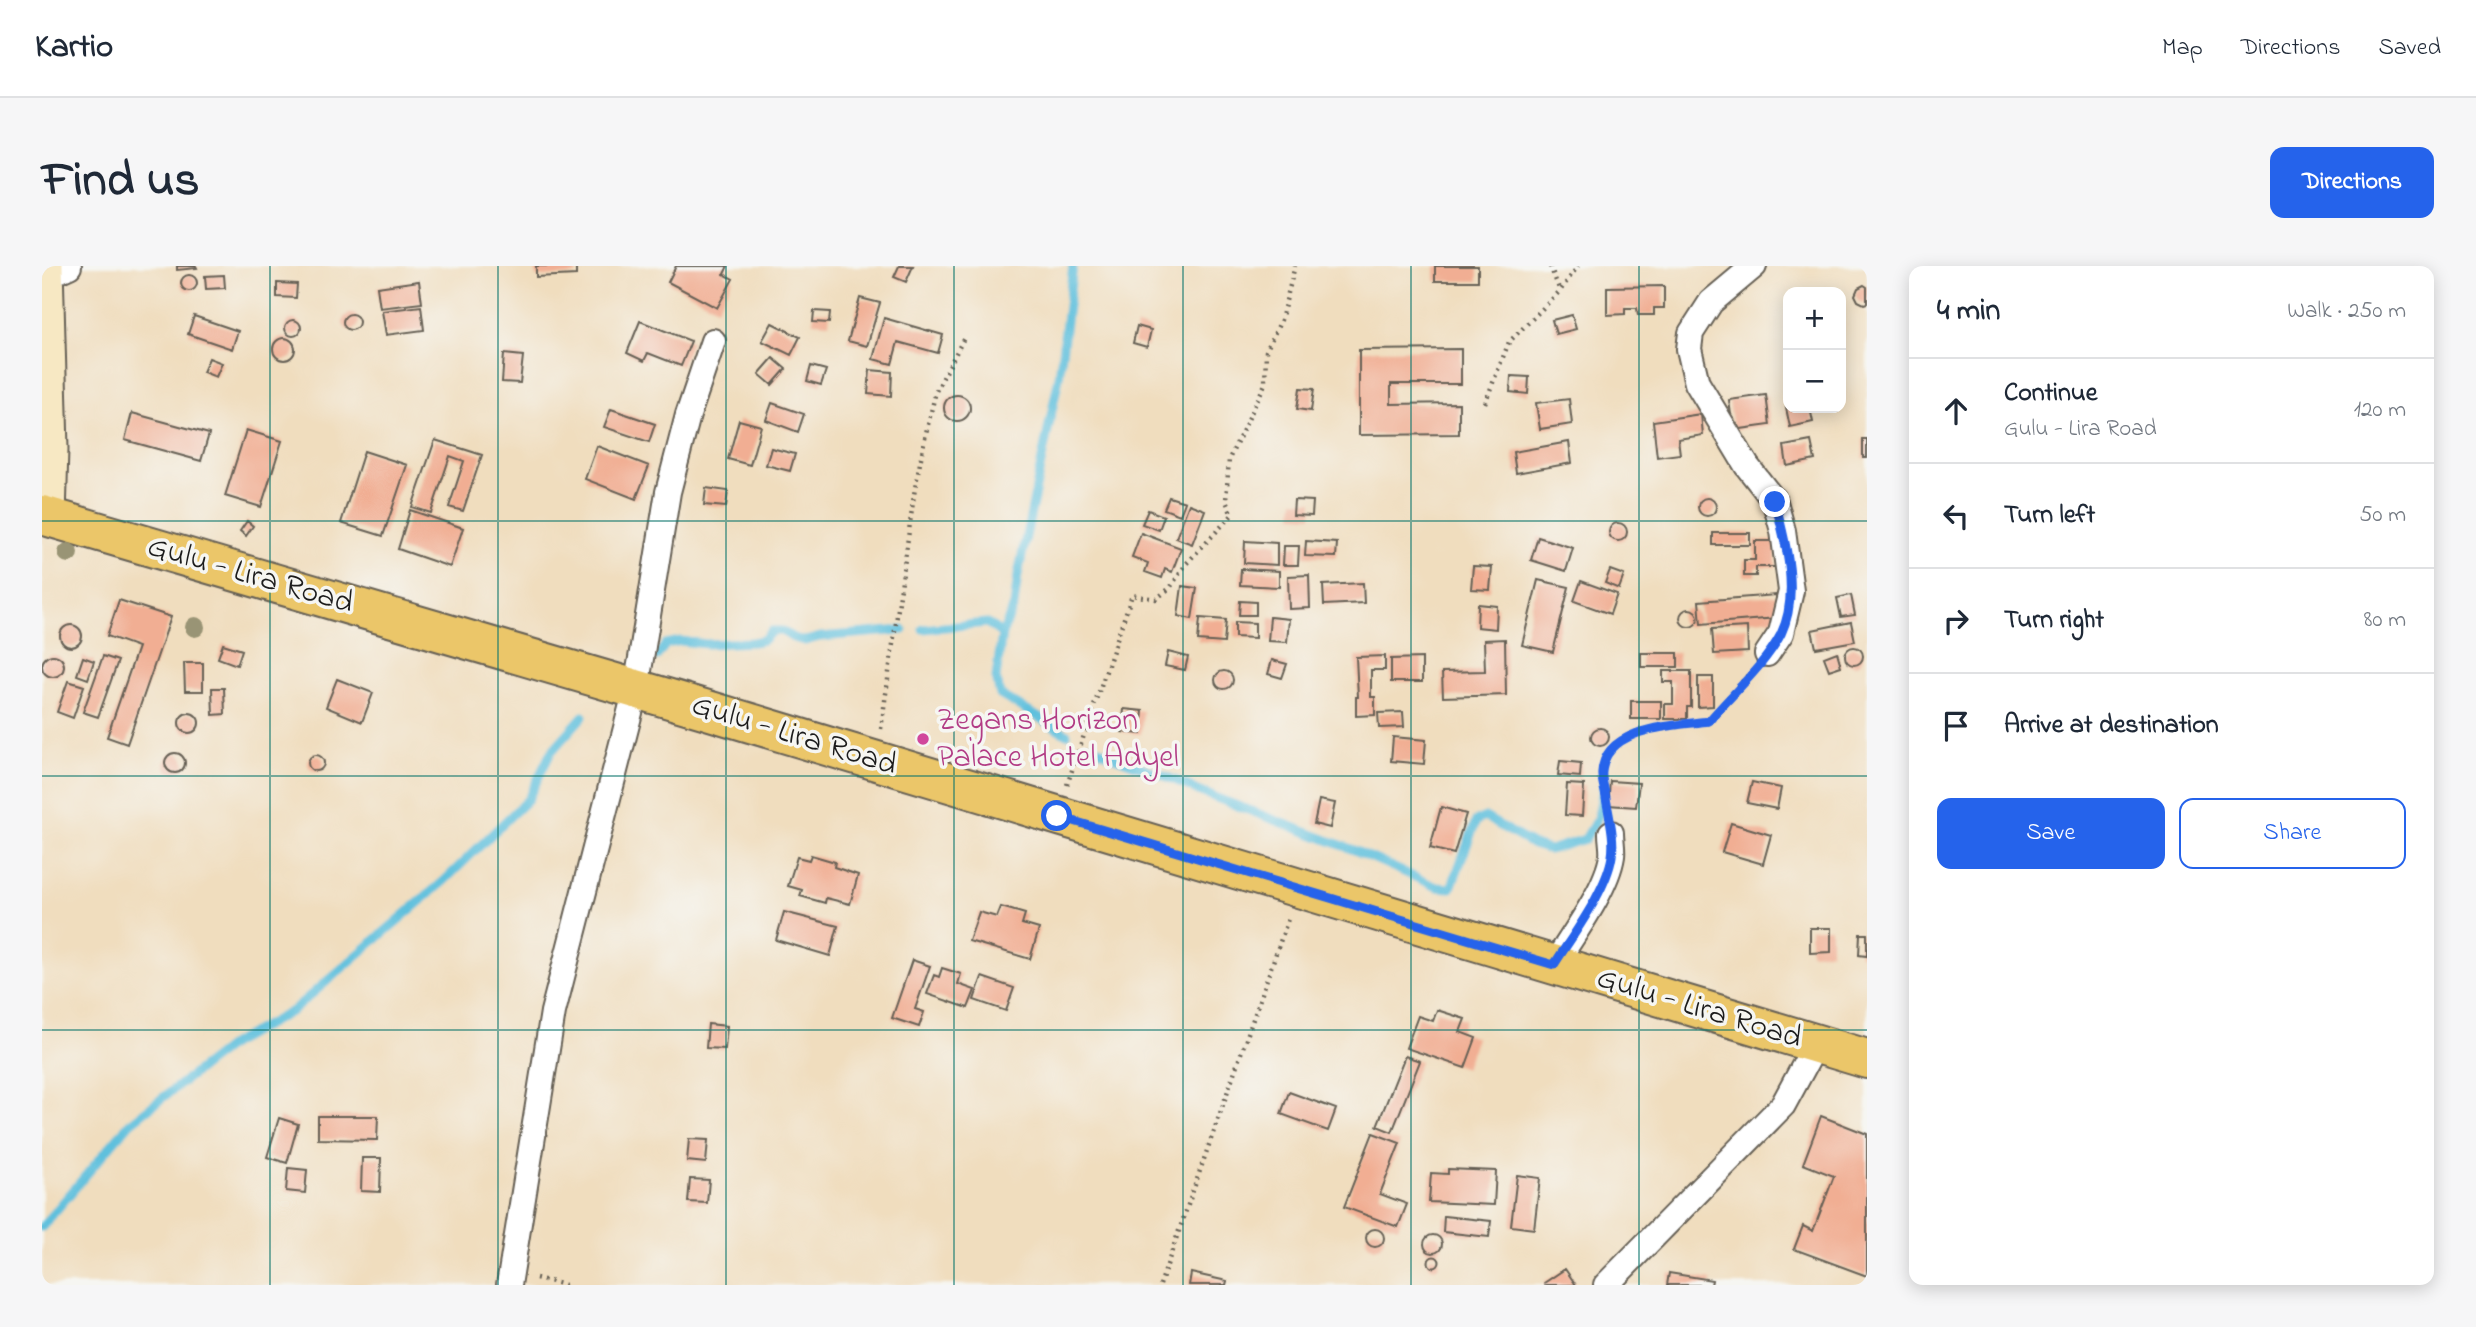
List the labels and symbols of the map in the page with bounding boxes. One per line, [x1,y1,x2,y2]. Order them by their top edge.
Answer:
route end [1759,486,1790,517]
street label: Gulu - Lira Road [142,524,359,628]
street label: Gulu - Lira Road [686,682,902,790]
place label: Zegans Horizon Palace Hotel Adyel [937,698,1179,782]
marker: Zegans Horizon Palace Hotel Adyel [915,731,931,747]
route start [1041,800,1072,831]
street label: Gulu - Lira Road [1591,955,1807,1063]

